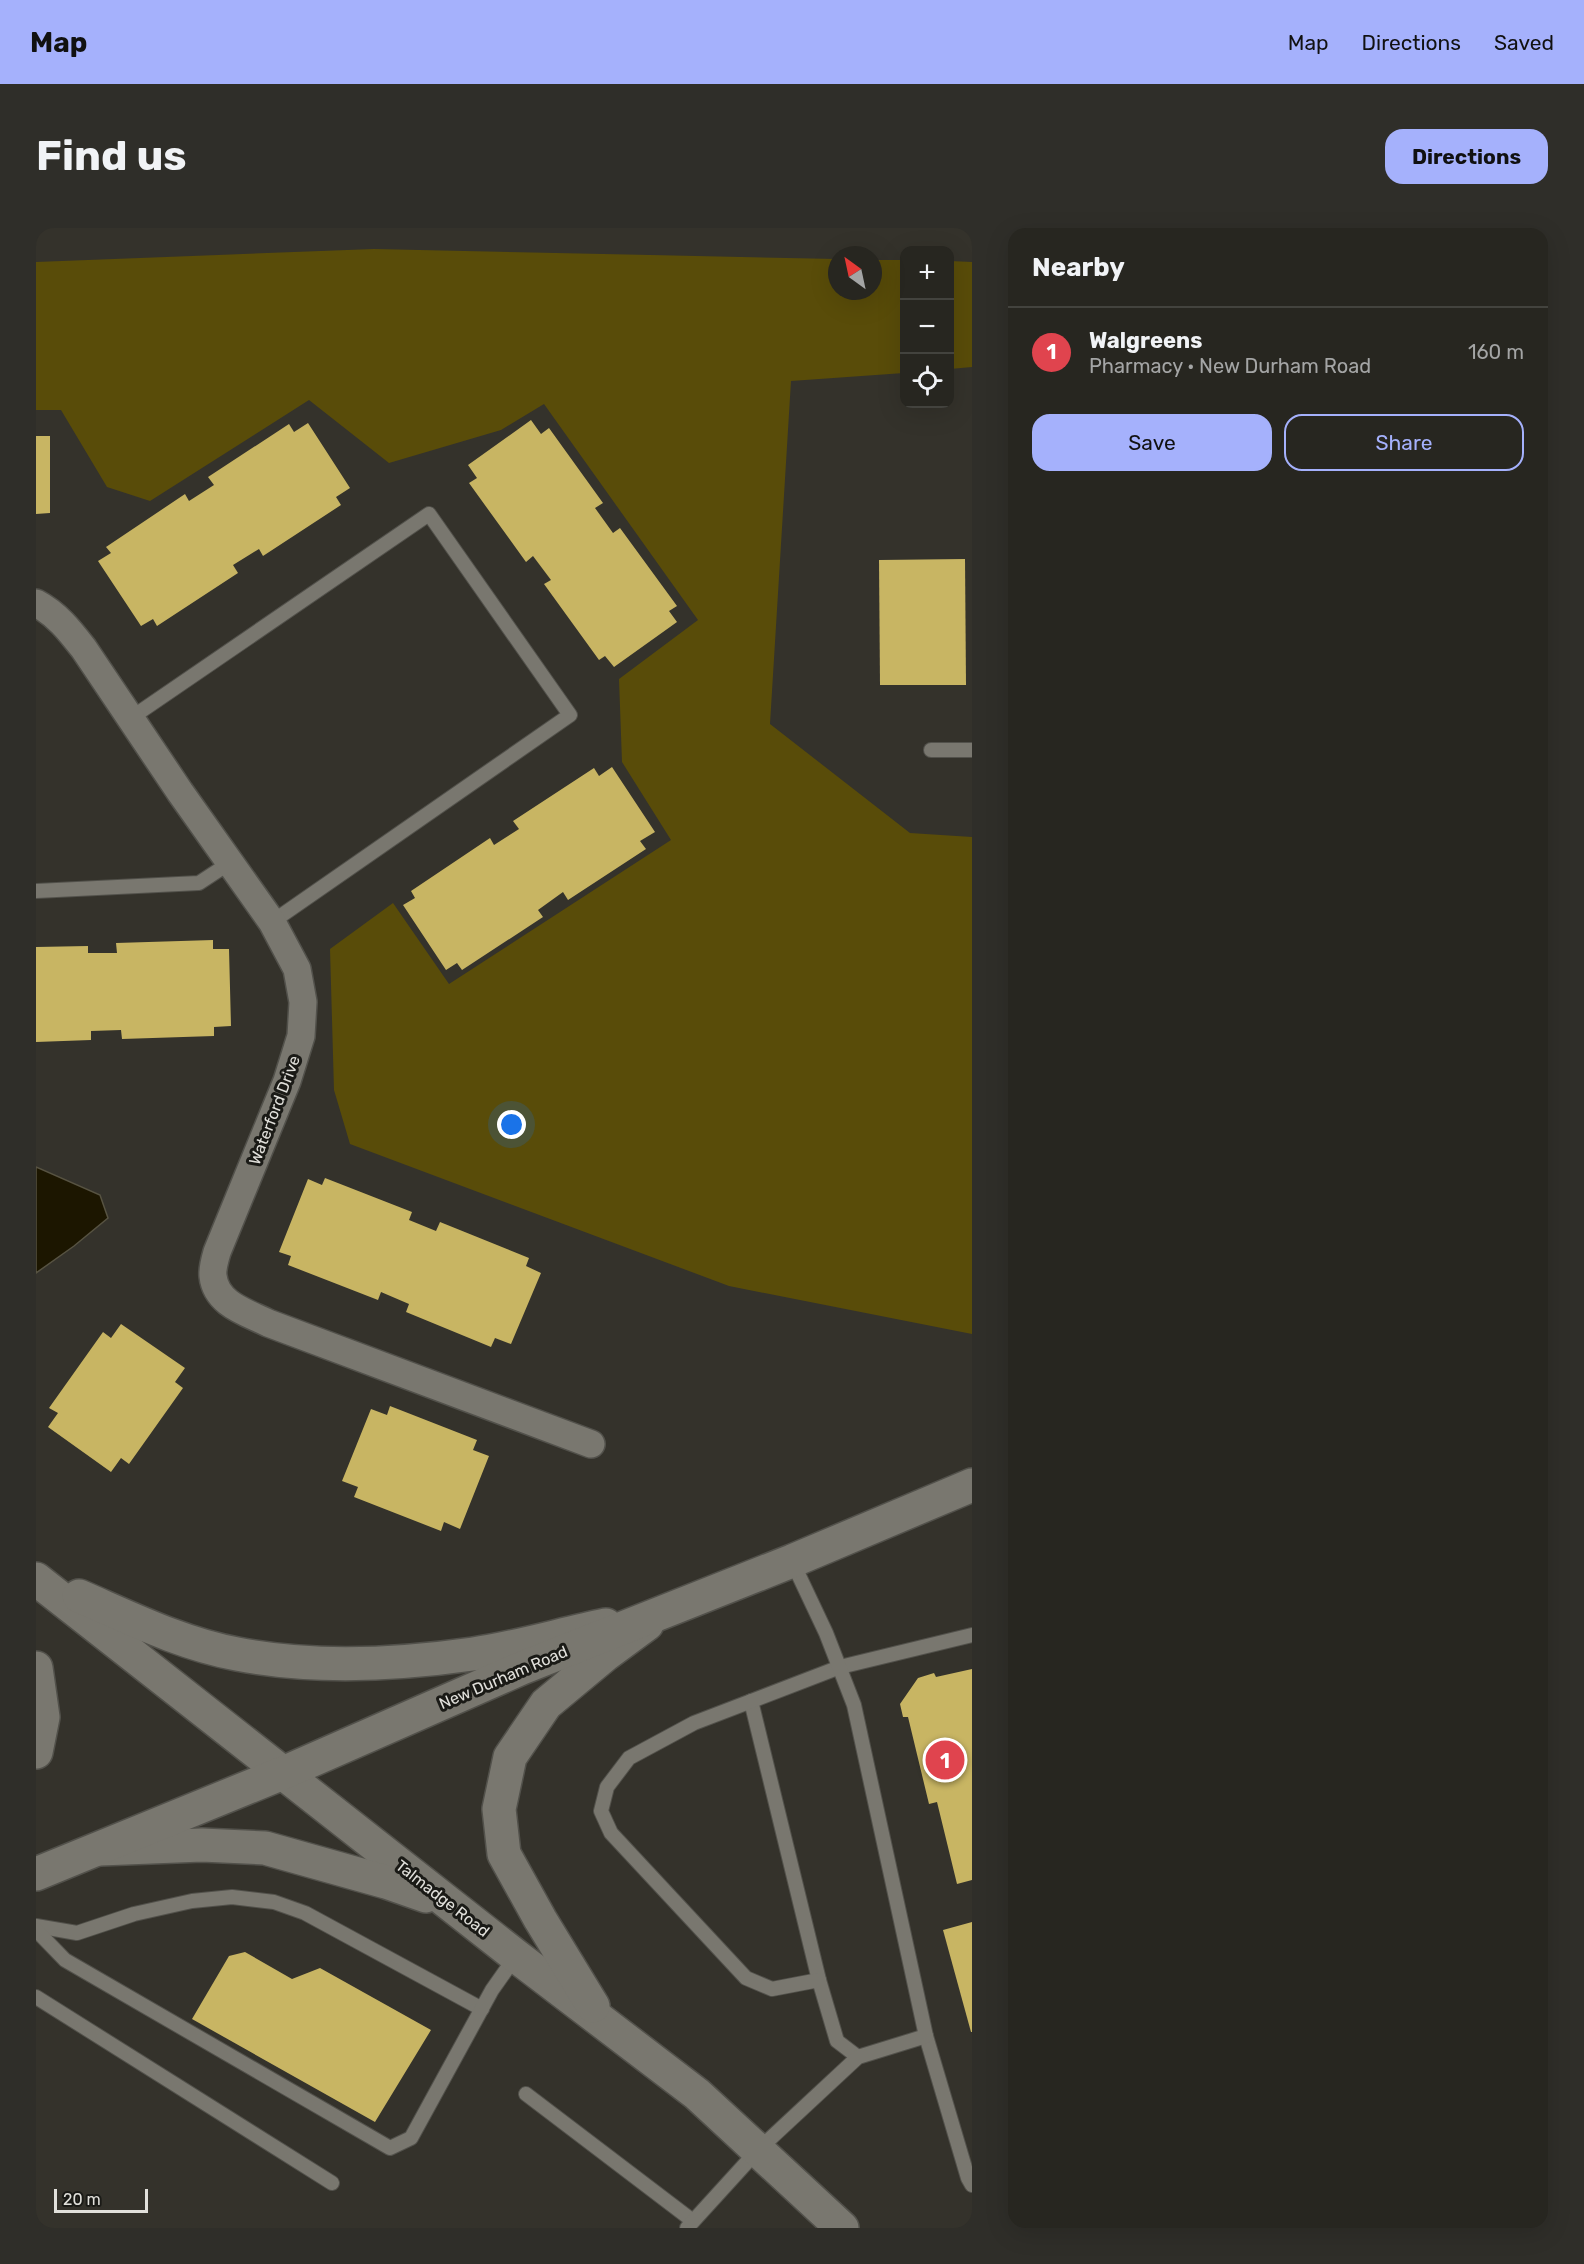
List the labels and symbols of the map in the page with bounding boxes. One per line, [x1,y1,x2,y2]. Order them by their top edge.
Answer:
north arrow [828,246,882,300]
street label: Waterford Drive [245,1053,304,1168]
your location [497,1110,526,1139]
street label: New Durham Road [436,1642,570,1713]
pin: 1 [926,1738,964,1783]
street label: Talmadge Road [392,1856,493,1941]
scale bar [54,2186,148,2214]

